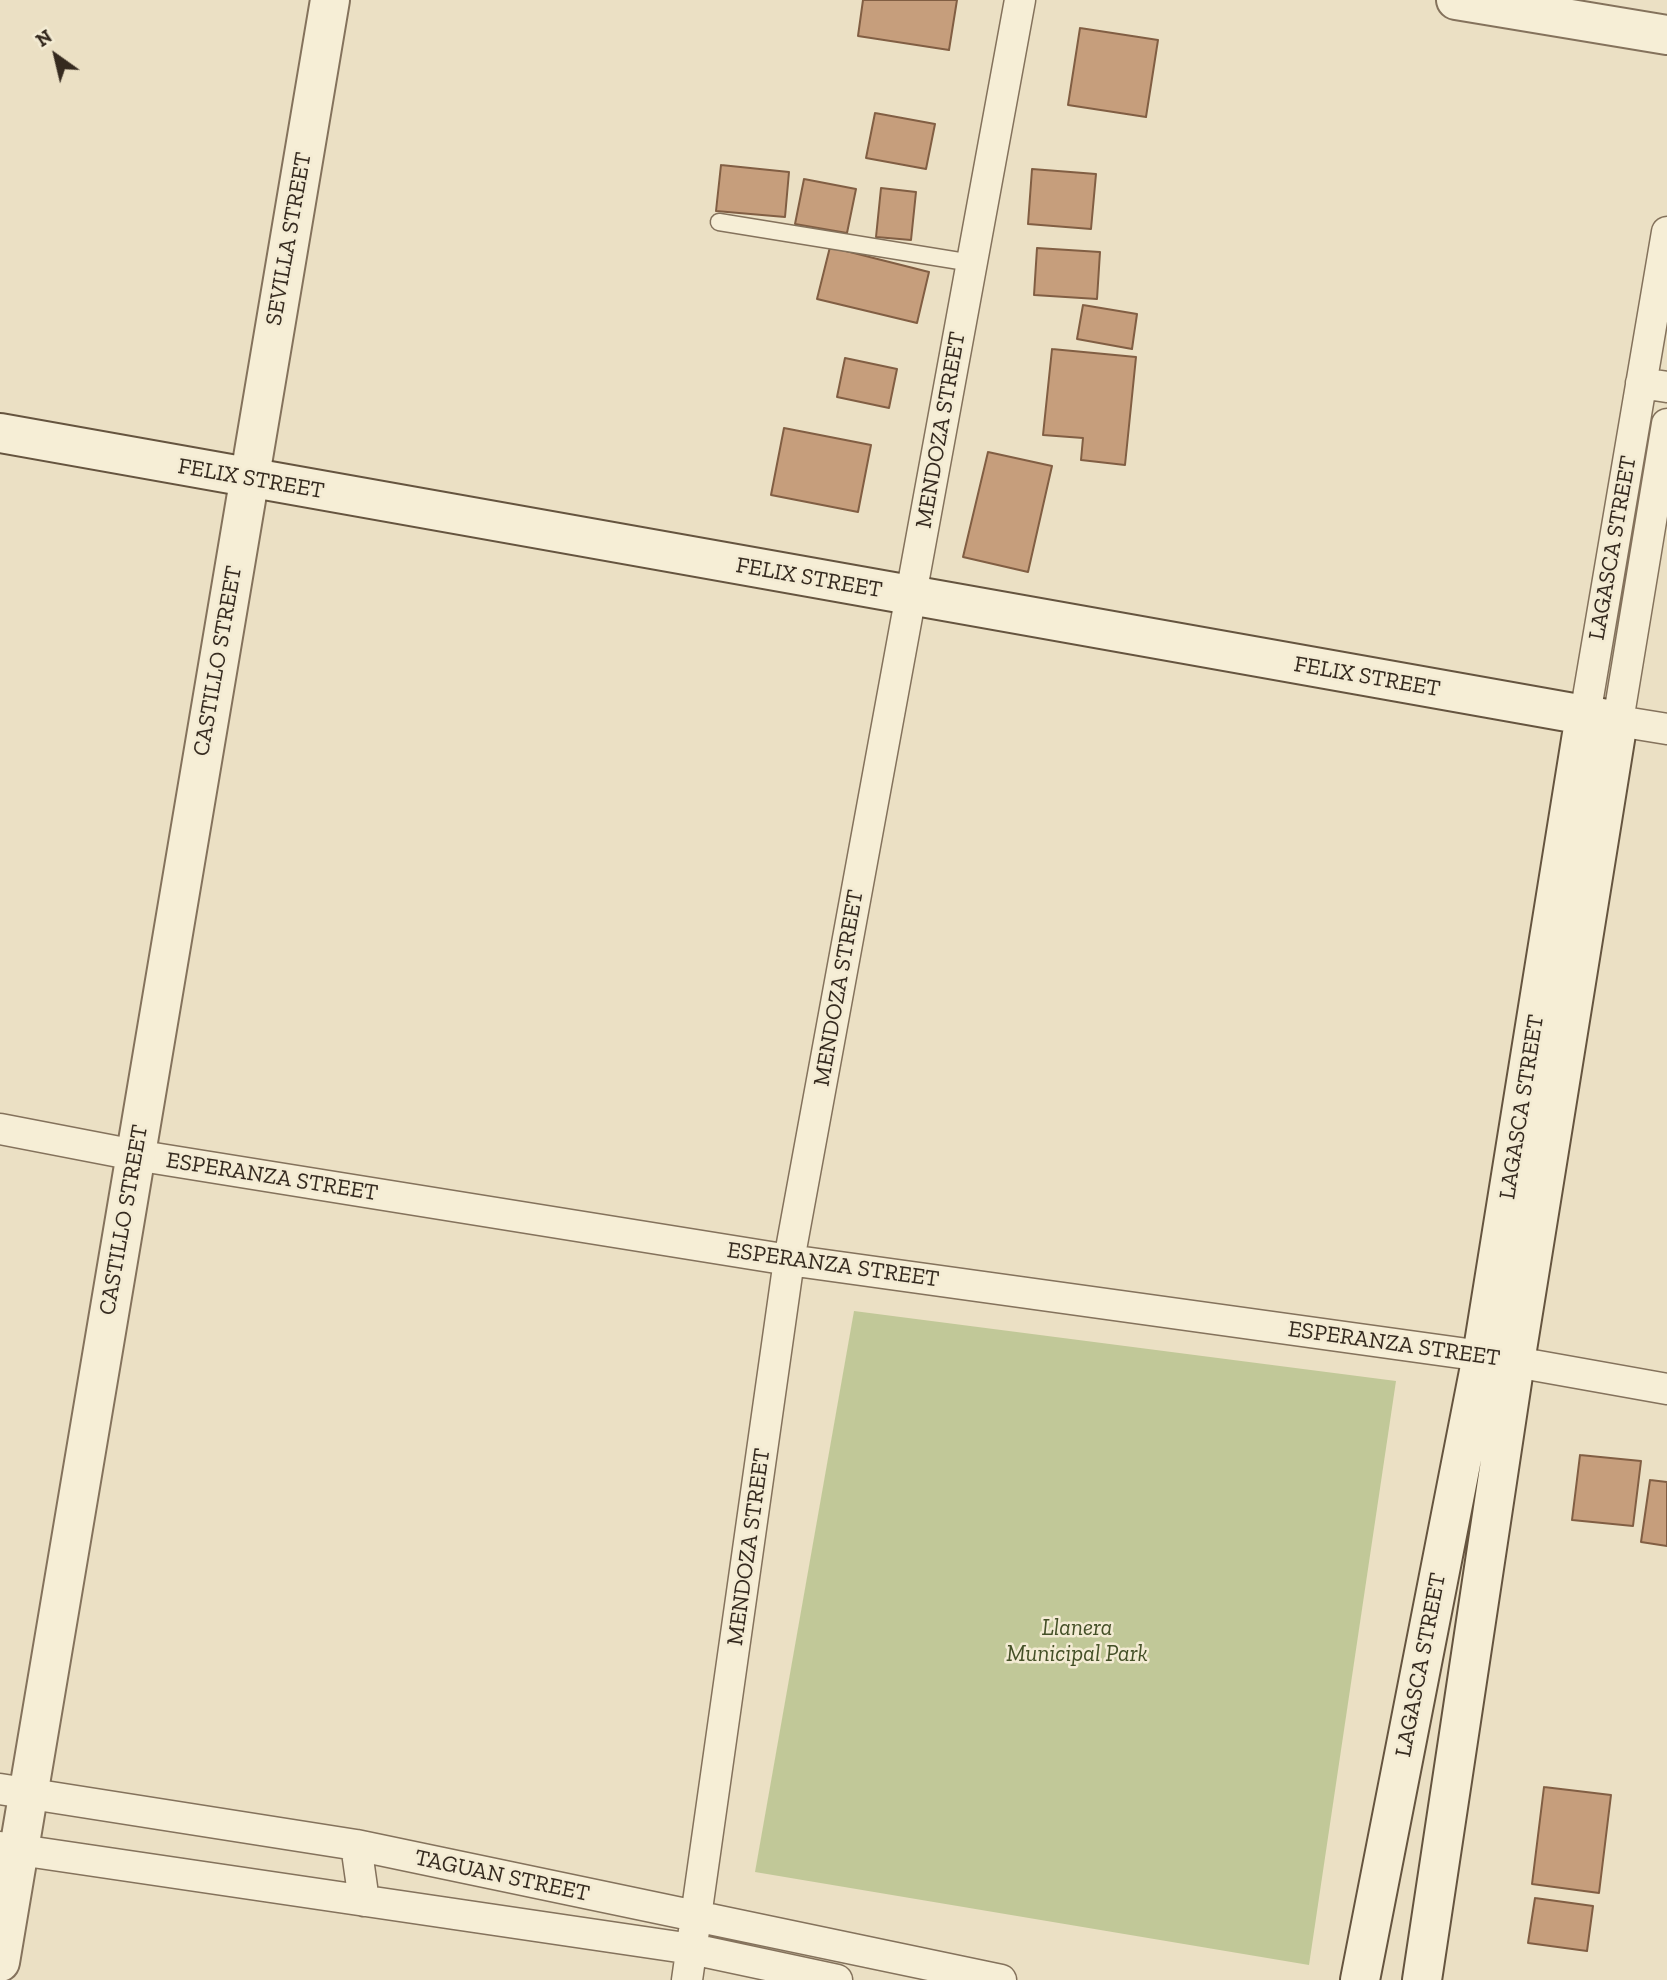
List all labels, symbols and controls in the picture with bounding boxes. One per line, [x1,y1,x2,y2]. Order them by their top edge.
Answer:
north arrow [21,21,91,91]
text: N [32,25,56,52]
street label: SEVILLA STREET [260,150,318,328]
street label: MENDOZA STREET [910,330,972,530]
street label: FELIX STREET [176,453,326,505]
street label: LAGASCA STREET [1583,454,1643,642]
street label: FELIX STREET [734,552,884,604]
street label: CASTILLO STREET [188,564,248,758]
street label: FELIX STREET [1292,651,1442,703]
street label: MENDOZA STREET [808,888,870,1088]
street label: LAGASCA STREET [1494,1013,1550,1201]
street label: CASTILLO STREET [94,1123,154,1317]
street label: ESPERANZA STREET [164,1147,380,1207]
street label: ESPERANZA STREET [725,1236,941,1294]
street label: ESPERANZA STREET [1286,1315,1502,1373]
street label: MENDOZA STREET [721,1447,777,1647]
street label: LAGASCA STREET [1390,1571,1452,1759]
park label: Llanera Municipal Park [1006,1614,1148,1668]
street label: TAGUAN STREET [412,1844,592,1908]

